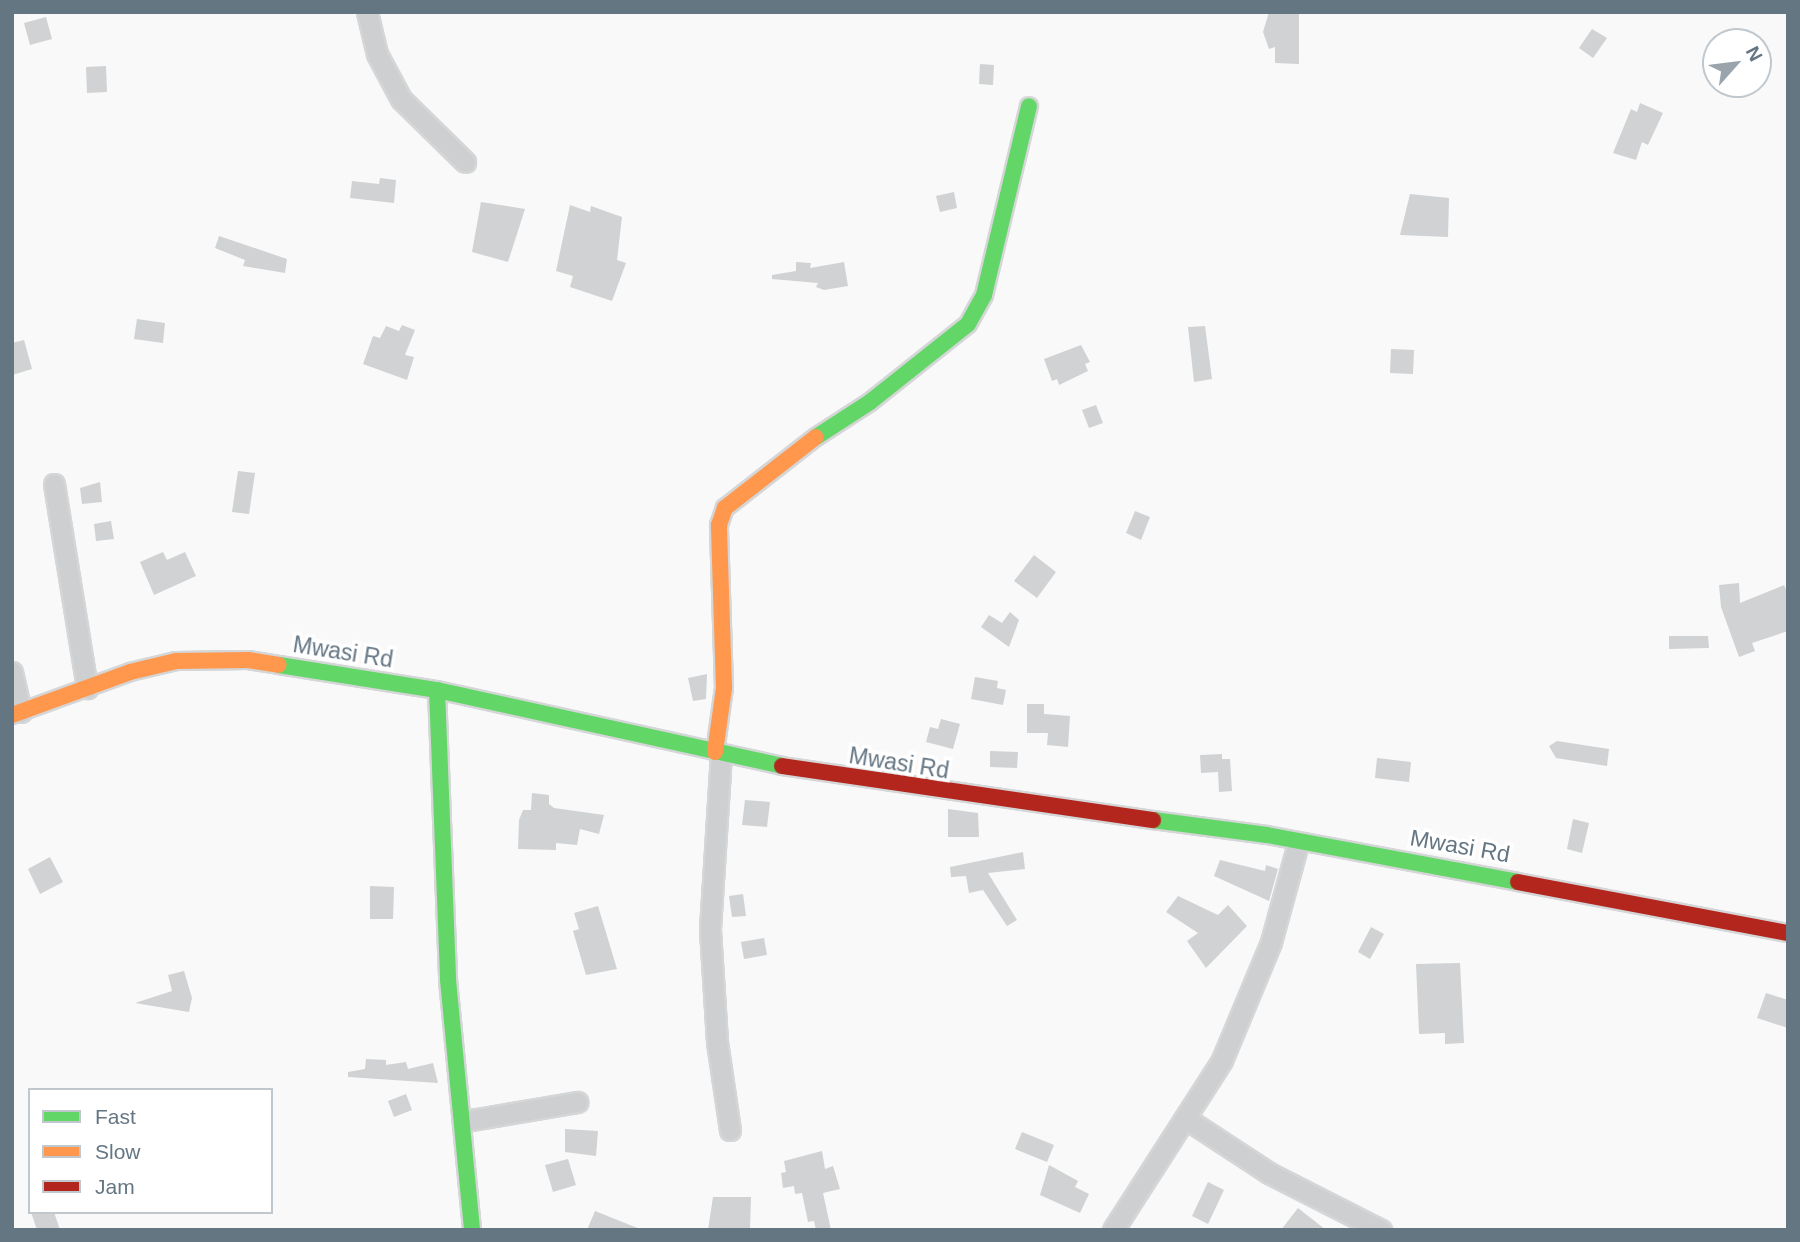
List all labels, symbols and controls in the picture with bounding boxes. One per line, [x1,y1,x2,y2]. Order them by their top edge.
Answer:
north arrow [1702,28,1772,98]
text: N [1742,43,1767,65]
street label: Mwasi Rd [291,630,395,674]
street label: Mwasi Rd [847,741,951,785]
street label: Mwasi Rd [1408,824,1512,868]
legend [28,1088,273,1214]
text: Fast [95,1105,136,1128]
text: Slow [95,1140,141,1163]
text: Jam [95,1175,135,1198]

